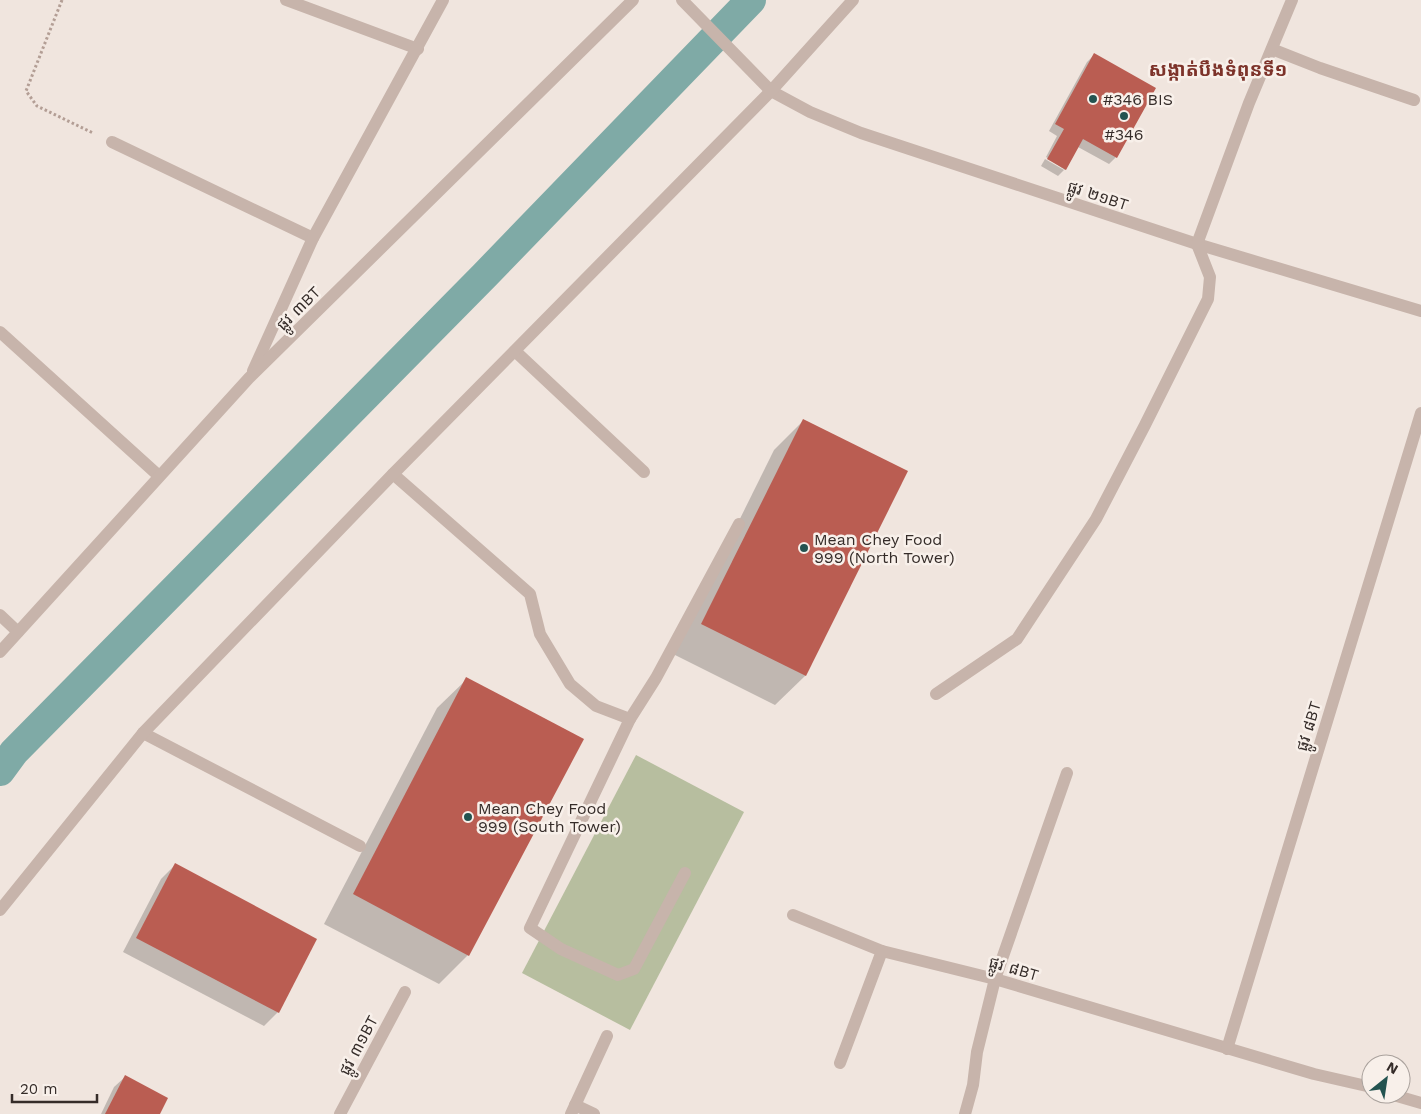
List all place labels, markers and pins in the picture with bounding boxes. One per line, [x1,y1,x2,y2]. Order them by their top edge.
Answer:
place label: #346 BIS [1103,90,1173,109]
marker: #346 BIS [1087,93,1099,105]
marker: #346 [1118,110,1130,122]
place label: #346 [1104,125,1144,144]
place label: Mean Chey Food 999 (North Tower) [814,530,955,567]
marker: Mean Chey Food 999 (North Tower) [798,542,810,554]
place label: Mean Chey Food 999 (South Tower) [478,799,621,836]
marker: Mean Chey Food 999 (South Tower) [462,811,474,823]

